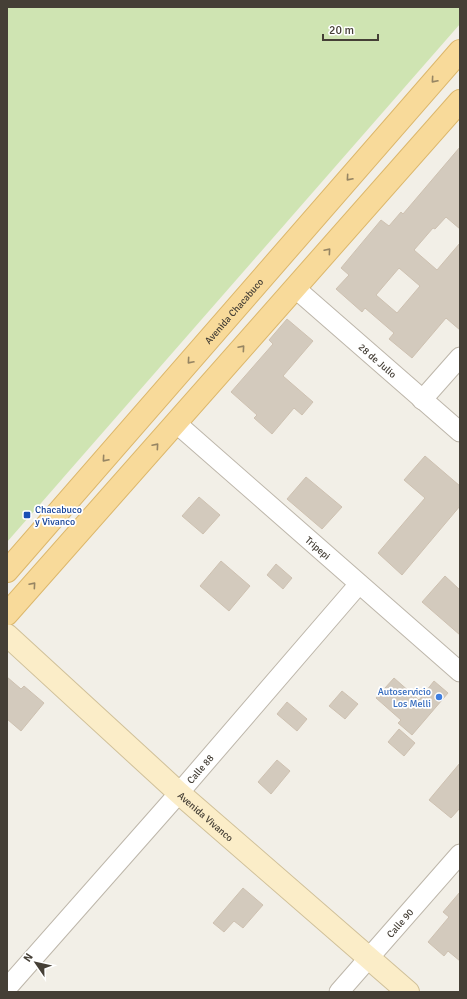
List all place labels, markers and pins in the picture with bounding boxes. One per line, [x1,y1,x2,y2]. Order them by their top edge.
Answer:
place label: Chacabuco y Vivanco [35,504,82,528]
marker: Chacabuco y Vivanco [22,510,32,520]
place label: Autoservicio Los Melli [378,686,431,710]
marker: Autoservicio Los Melli [434,692,444,702]

